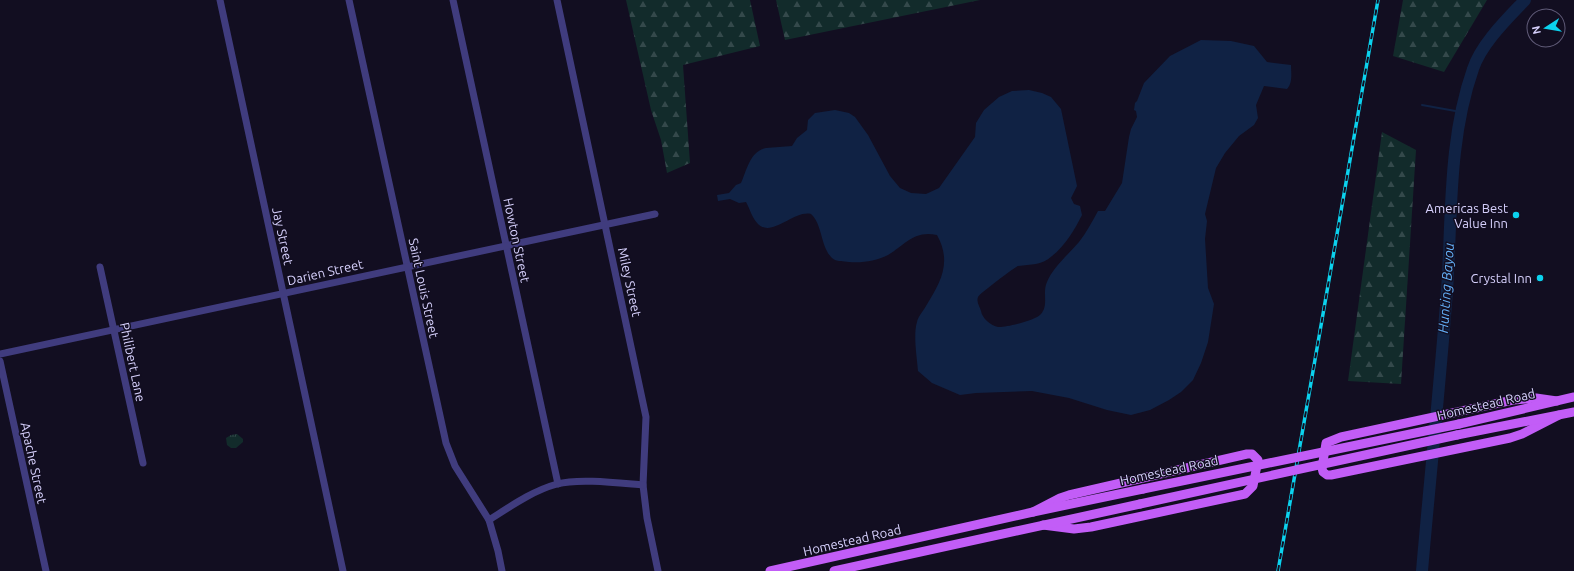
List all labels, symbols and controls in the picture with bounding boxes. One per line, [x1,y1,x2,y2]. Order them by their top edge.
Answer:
north arrow [1526,8,1566,48]
text: N [1529,25,1543,35]
street label: Howton Street [501,196,533,284]
place label: Americas Best Value Inn [1426,201,1508,230]
street label: Jay Street [270,206,296,266]
marker: Americas Best Value Inn [1511,210,1521,220]
street label: Saint Louis Street [407,237,441,339]
water label: Hunting Bayou [1435,242,1457,334]
street label: Miley Street [616,246,644,318]
street label: Darien Street [286,256,364,288]
place label: Crystal Inn [1471,271,1532,285]
marker: Crystal Inn [1535,273,1545,283]
street label: Philibert Lane [118,321,148,403]
street label: Homestead Road [1436,386,1536,422]
street label: Apache Street [19,421,49,505]
street label: Homestead Road [1119,453,1219,487]
street label: Homestead Road [802,522,902,558]

